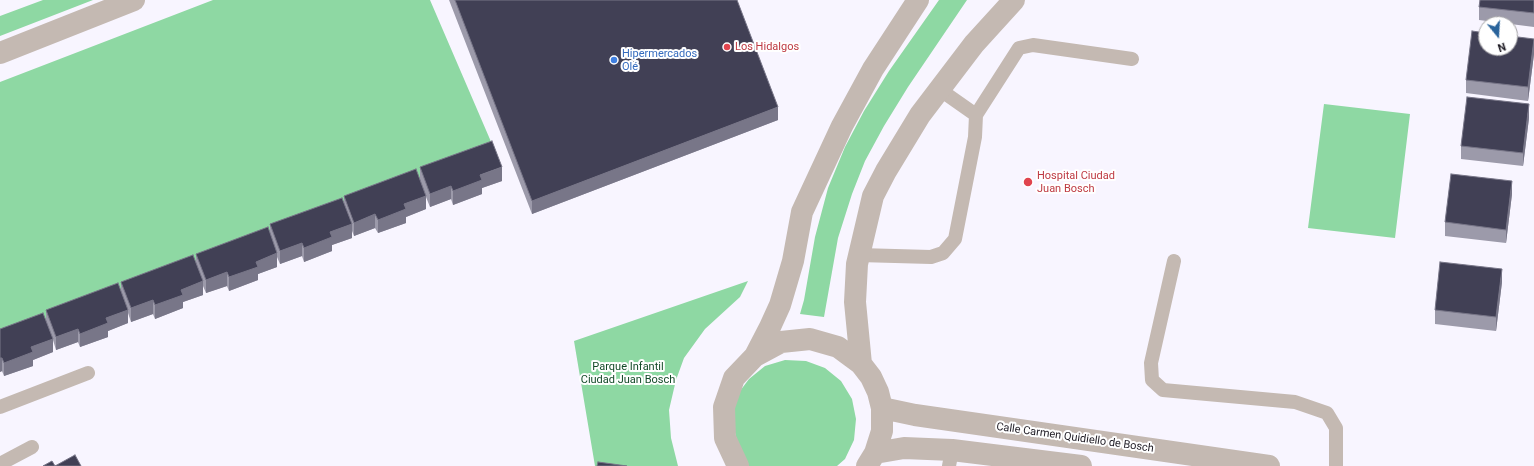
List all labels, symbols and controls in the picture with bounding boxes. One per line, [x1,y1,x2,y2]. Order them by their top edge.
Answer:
north arrow [1478,16,1518,56]
place label: Los Hidalgos [735,40,799,54]
text: N [1496,40,1507,54]
marker: Los Hidalgos [722,42,732,52]
place label: Hipermercados Olé [622,47,697,73]
marker: Hipermercados Olé [609,55,619,65]
place label: Hospital Ciudad Juan Bosch [1037,169,1115,195]
marker: Hospital Ciudad Juan Bosch [1022,176,1034,188]
park label: Parque Infantil Ciudad Juan Bosch [581,360,675,386]
street label: Calle Carmen Quidiello de Bosch [995,420,1155,456]

